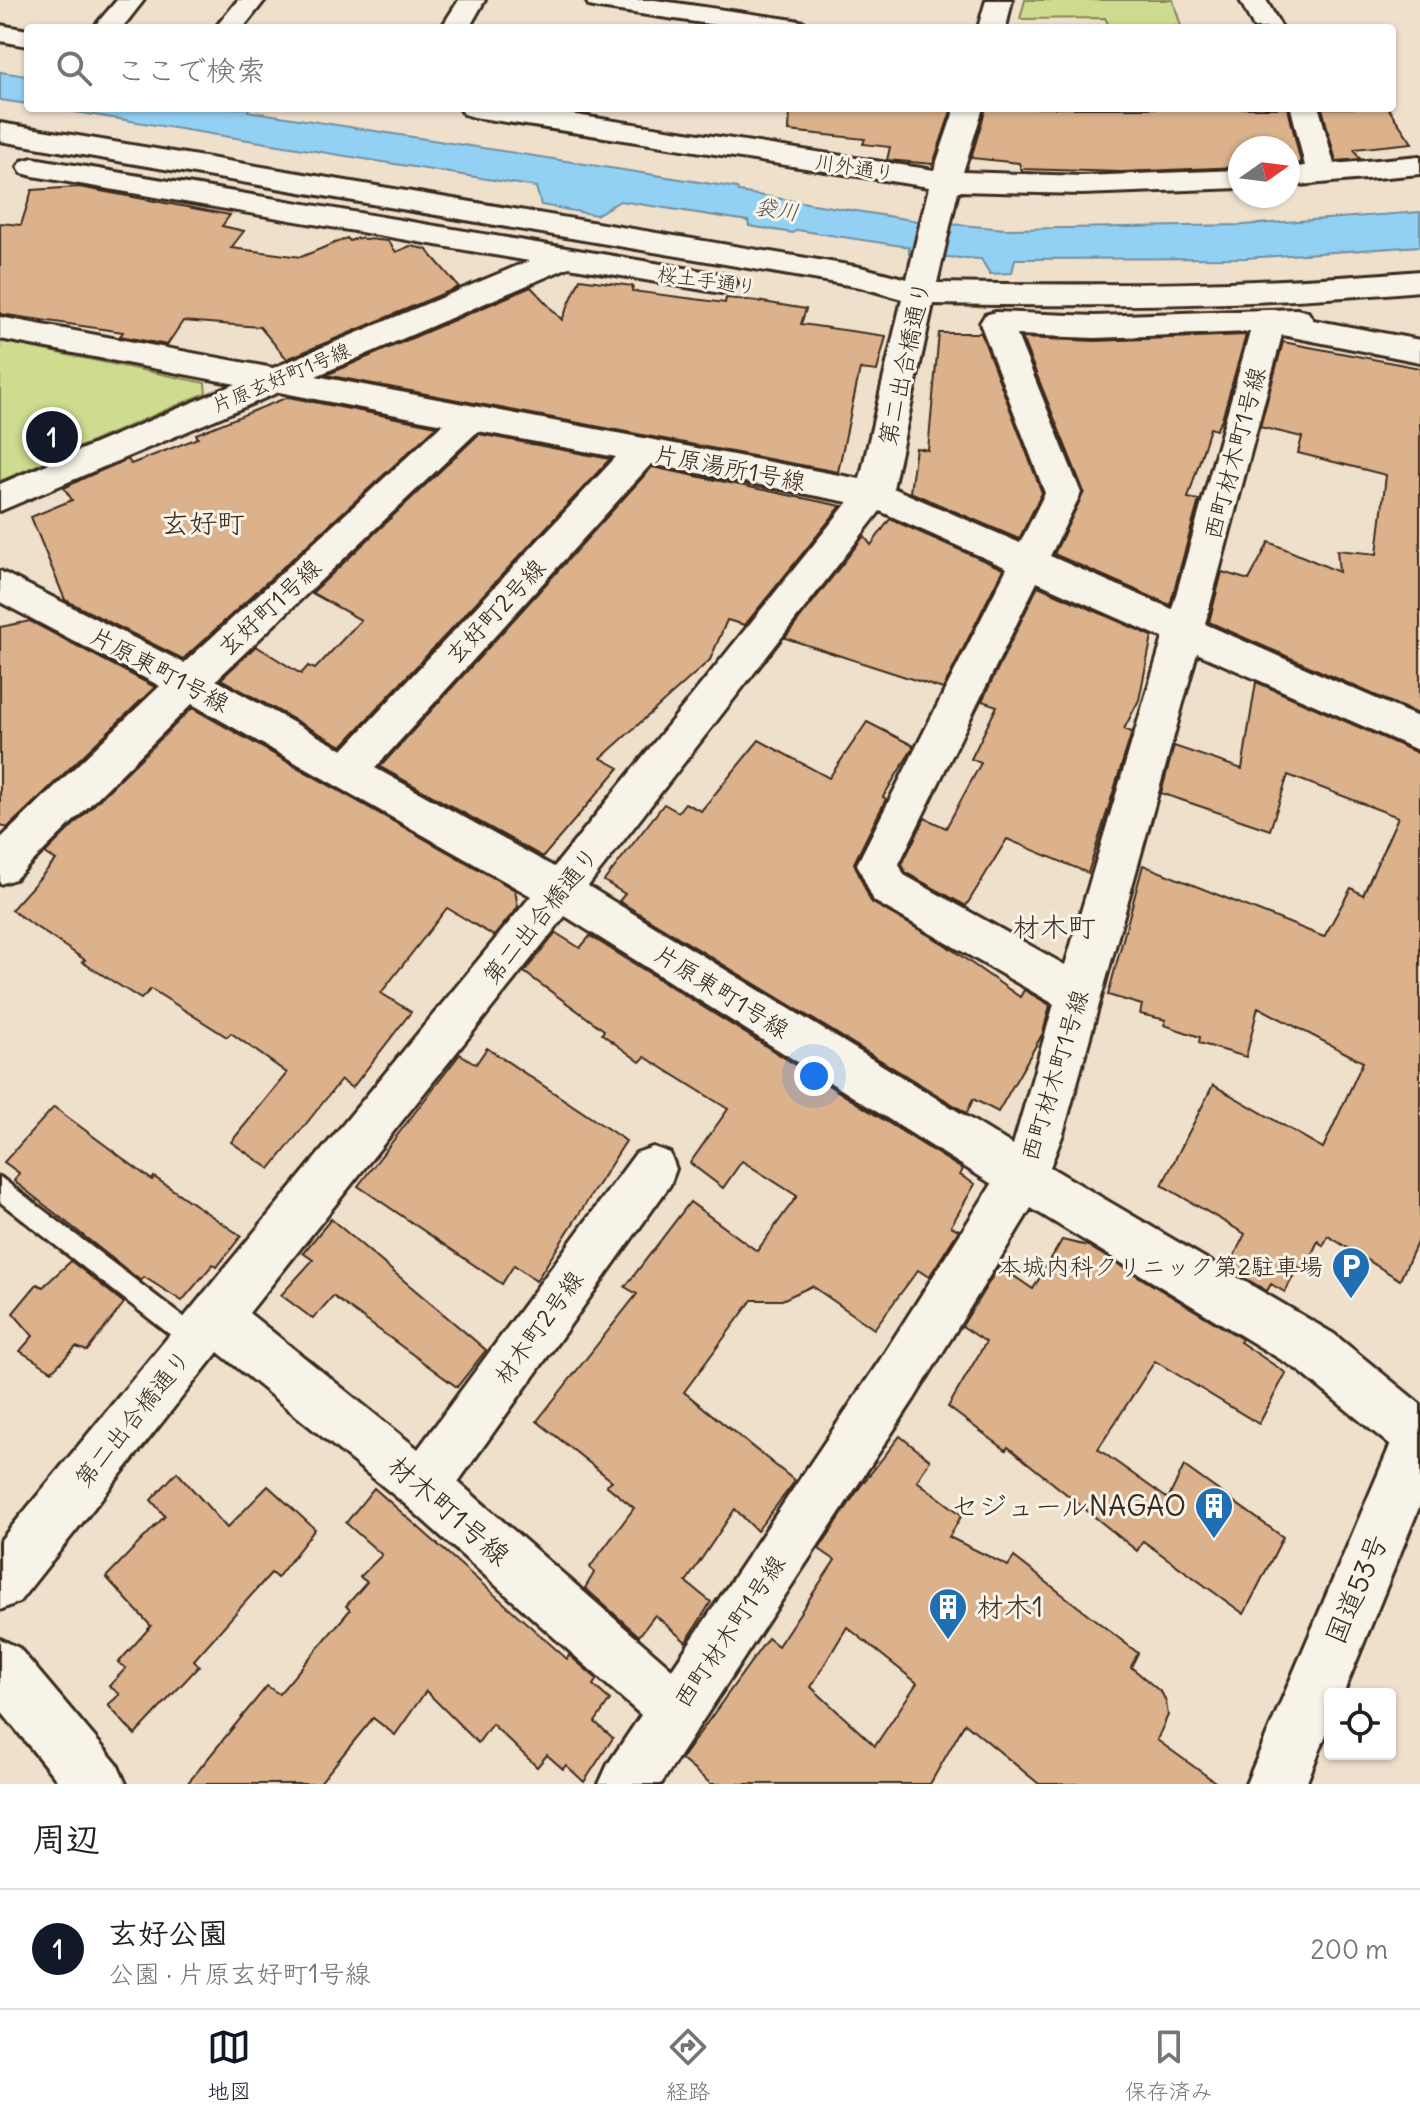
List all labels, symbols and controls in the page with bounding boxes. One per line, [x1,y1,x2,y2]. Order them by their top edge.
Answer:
search box [24,24,1396,112]
icon: search [52,46,96,90]
text: ここで検索 [116,51,266,89]
north arrow [1228,136,1300,208]
street label: 川外通り [814,148,896,186]
water label: 袋川 [753,192,801,226]
street label: 桜土手通り [656,261,758,299]
street label: 第二出合橋通り [872,278,936,448]
street label: 片原玄好町1号線 [208,337,354,417]
street label: 西町材木町1号線 [1197,363,1271,543]
pin: 1 [26,407,78,467]
street label: 片原湯所1号線 [652,438,808,496]
district label: 玄好町 [161,505,245,541]
street label: 玄好町1号線 [211,552,327,662]
street label: 玄好町2号線 [439,552,551,670]
street label: 片原東町1号線 [85,620,235,718]
street label: 第二出合橋通り [475,840,605,990]
district label: 材木町 [1012,909,1096,945]
street label: 片原東町1号線 [649,938,795,1044]
street label: 西町材木町1号線 [1014,986,1094,1164]
your location [794,1056,834,1096]
parking icon: 本城内科クリニック第2駐車場 [1330,1245,1372,1300]
place label: 本城内科クリニック第2駐車場 [998,1251,1323,1281]
street label: 材木町2号線 [487,1264,589,1390]
street label: 第二出合橋通り [67,1343,197,1493]
street label: 材木町1号線 [380,1447,518,1573]
building icon: セジュールNAGAO [1193,1485,1235,1540]
place label: セジュールNAGAO [950,1488,1186,1524]
street label: 国道53号 [1317,1529,1395,1649]
street label: 西町材木町1号線 [667,1549,791,1713]
building icon: 材木1 [927,1586,969,1641]
place label: 材木1 [976,1589,1043,1625]
map controls [1324,1688,1396,1760]
button: locate [1324,1688,1396,1760]
text: 周辺 [32,1817,100,1860]
text: 玄好公園 [108,1914,228,1952]
text: 1 [53,1933,63,1966]
text: 200 m [1311,1933,1388,1966]
text: 公園 · 片原玄好町1号線 [108,1957,370,1990]
tab: 地図 [207,2025,251,2105]
tab: 経路 [666,2025,710,2105]
tab: 保存済み [1125,2025,1213,2105]

